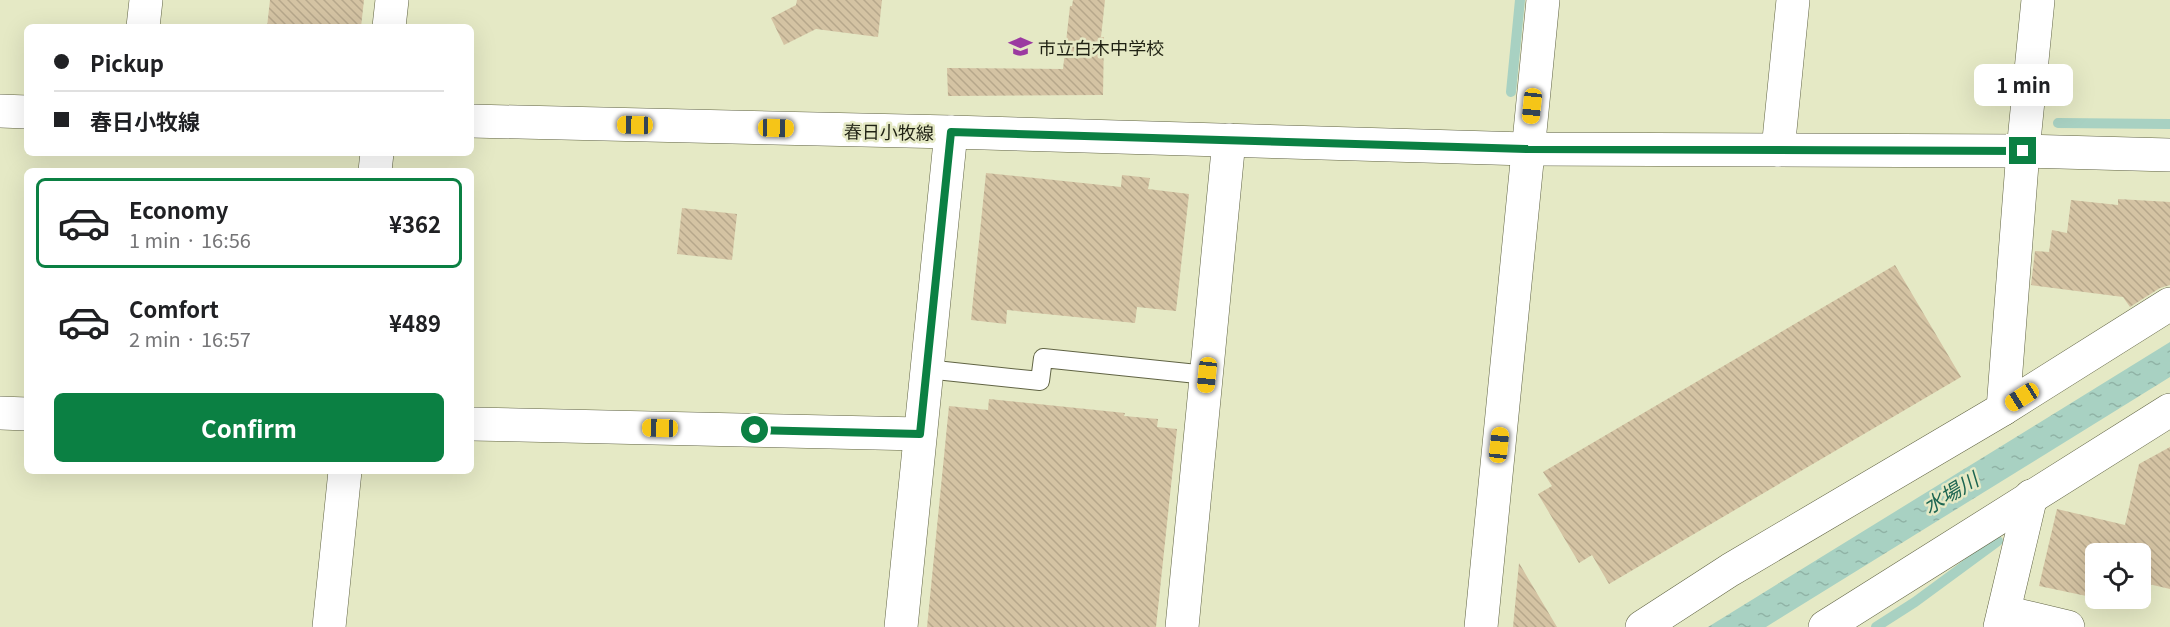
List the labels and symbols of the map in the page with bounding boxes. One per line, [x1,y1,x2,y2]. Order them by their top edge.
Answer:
school or university icon: 市立白木中学校 [1007,34,1033,60]
place label: 市立白木中学校 [1038,34,1164,60]
callout: 1 min [1974,64,2072,106]
car [1521,87,1543,125]
car [617,116,653,134]
street label: 春日小牧線 [844,117,934,145]
car [758,119,794,137]
route end [2009,137,2036,164]
car [1196,356,1218,394]
car [2002,380,2042,414]
route start [741,416,768,443]
car [642,419,678,437]
car [1488,426,1510,464]
water label: 水場川 [1917,463,1985,520]

